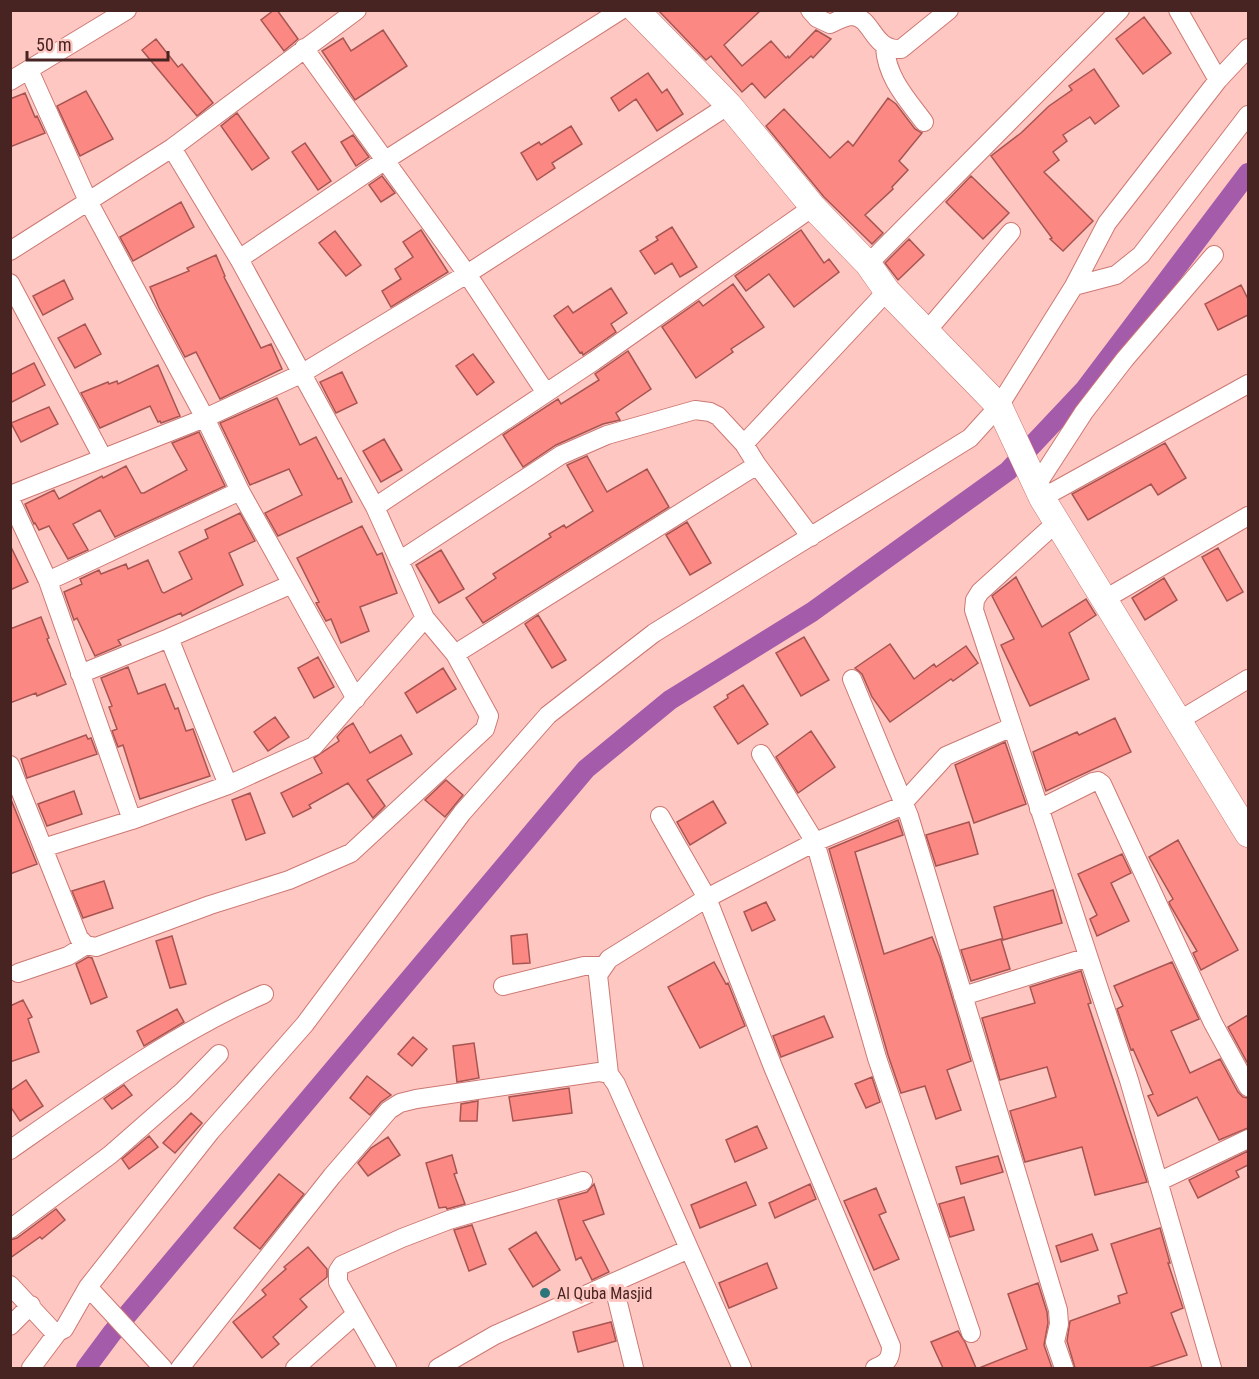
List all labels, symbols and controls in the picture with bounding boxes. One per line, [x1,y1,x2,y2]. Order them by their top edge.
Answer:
scale bar [27,24,168,62]
text: 50 m [36,34,71,55]
place label: Al Quba Masjid [557,1284,652,1303]
marker: Al Quba Masjid [538,1286,552,1300]

